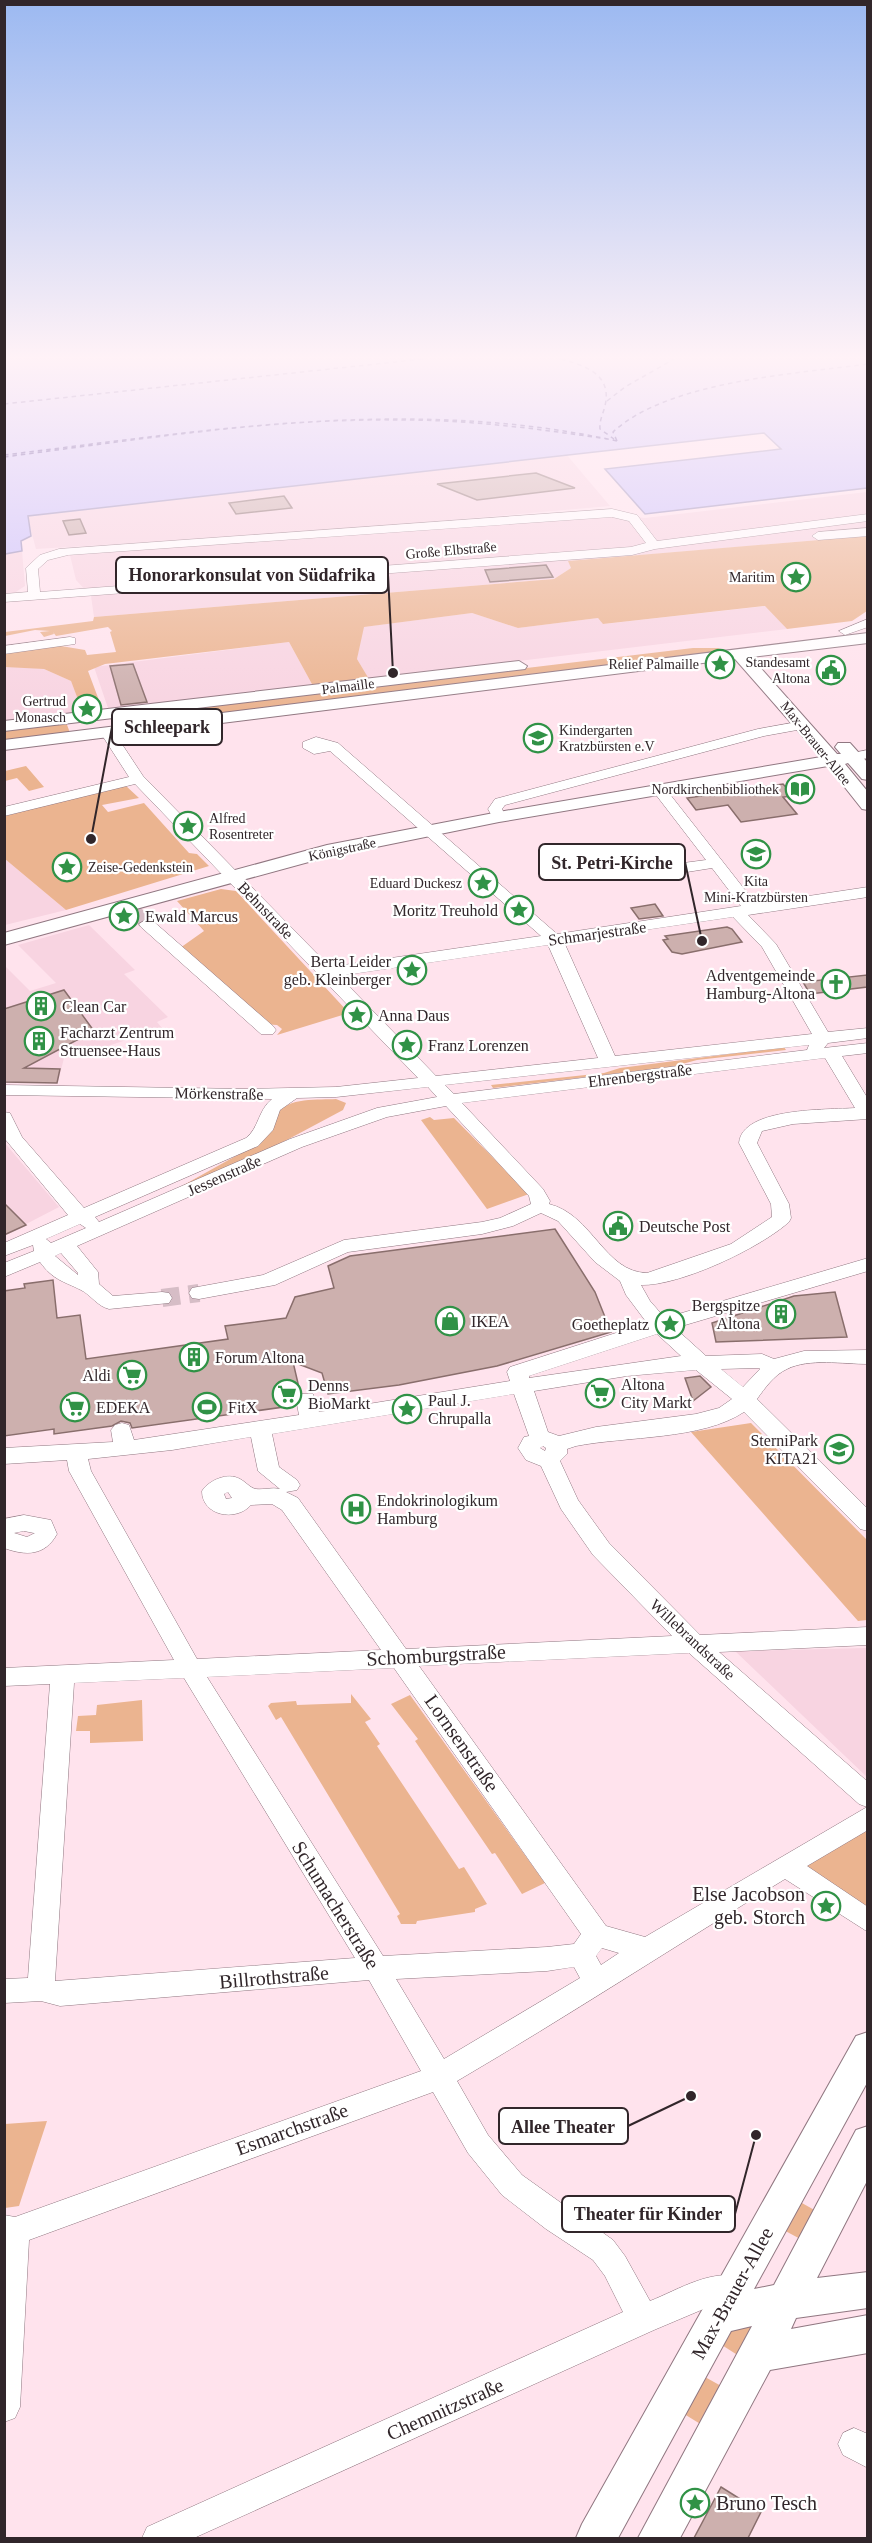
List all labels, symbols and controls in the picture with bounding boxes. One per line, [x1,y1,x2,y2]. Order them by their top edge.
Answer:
street label: Große Elbstraße [405,539,497,562]
callout: Honorarkonsulat von Südafrika [116,557,388,593]
place icon: Maritim [780,561,812,593]
text: Honorarkonsulat von Südafrika [128,565,376,585]
place label: Maritim [729,570,775,585]
place icon: Relief Palmaille [704,648,736,680]
public building icon: Standesamt Altona [815,654,847,686]
place label: Standesamt Altona [745,655,811,686]
place label: Relief Palmaille [608,657,699,672]
street label: Palmaille [321,676,375,697]
place icon: Gertrud Monasch [71,693,103,725]
place label: Gertrud Monasch [15,694,66,725]
street label: Max-Brauer-Allee [777,699,854,788]
callout: Schleepark [112,709,222,745]
text: Schleepark [124,717,210,737]
school or university icon: Kindergarten Kratzbürsten e.V [522,722,554,754]
place label: Kindergarten Kratzbürsten e.V [559,723,655,754]
library icon: Nordkirchenbibliothek [784,773,816,805]
place label: Nordkirchenbibliothek [651,782,779,797]
place icon: Alfred Rosentreter [172,810,204,842]
place label: Alfred Rosentreter [209,811,274,842]
street label: Königstraße [307,835,377,864]
school or university icon: Kita Mini-Kratzbürsten [740,838,772,870]
callout: St. Petri-Kirche [539,844,685,880]
place icon: Zeise-Gedenkstein [51,851,83,883]
text: St. Petri-Kirche [551,853,673,873]
place label: Zeise-Gedenkstein [88,860,193,875]
place icon: Eduard Duckesz [467,867,499,899]
place label: Kita Mini-Kratzbürsten [704,874,808,905]
place label: Eduard Duckesz [370,876,462,891]
street label: Behnstraße [235,879,297,942]
place icon: Moritz Treuhold [503,894,535,926]
place icon: Ewald Marcus [108,900,140,932]
place label: Moritz Treuhold [393,902,498,919]
place label: Ewald Marcus [145,908,238,925]
street label: Schmarjestraße [547,918,647,950]
place label: Berta Leider geb. Kleinberger [284,953,392,989]
place icon: Berta Leider geb. Kleinberger [396,954,428,986]
place label: Adventgemeinde Hamburg-Altona [706,967,815,1003]
church icon: Adventgemeinde Hamburg-Altona [820,968,852,1000]
building icon: Clean Car [25,990,57,1022]
place label: Clean Car [62,998,127,1015]
place icon: Anna Daus [341,999,373,1031]
place label: Anna Daus [378,1007,450,1024]
place label: Facharzt Zentrum Struensee-Haus [60,1024,175,1059]
building icon: Facharzt Zentrum Struensee-Haus [23,1025,55,1057]
place icon: Franz Lorenzen [391,1029,423,1061]
place label: Franz Lorenzen [428,1037,529,1054]
street label: Ehrenbergstraße [587,1061,693,1091]
street label: Mörkenstraße [174,1084,264,1103]
street label: Jessenstraße [185,1152,264,1199]
public building icon: Deutsche Post [602,1210,634,1242]
place label: Deutsche Post [639,1218,731,1235]
place label: Bergspitze Altona [692,1297,760,1332]
building icon: Bergspitze Altona [765,1298,797,1330]
shop icon: IKEA [434,1305,466,1337]
place icon: Goetheplatz [654,1308,686,1340]
place label: IKEA [471,1313,510,1330]
place label: Goetheplatz [572,1316,649,1334]
building icon: Forum Altona [178,1341,210,1373]
place label: Forum Altona [215,1349,304,1366]
supermarket icon: Aldi [116,1359,148,1391]
place label: Aldi [83,1367,112,1384]
place label: Altona City Markt [621,1376,692,1412]
place label: Denns BioMarkt [308,1377,371,1412]
supermarket icon: Altona City Markt [584,1377,616,1409]
supermarket icon: Denns BioMarkt [271,1378,303,1410]
supermarket icon: EDEKA [59,1391,91,1423]
sports icon: FitX [191,1391,223,1423]
place label: Paul J. Chrupalla [428,1392,491,1428]
place icon: Paul J. Chrupalla [391,1393,423,1425]
place label: EDEKA [96,1399,151,1416]
place label: FitX [228,1399,258,1416]
place label: SterniPark KITA21 [750,1432,818,1467]
school or university icon: SterniPark KITA21 [823,1433,855,1465]
place label: Endokrinologikum Hamburg [377,1492,498,1528]
hospital icon: Endokrinologikum Hamburg [340,1493,372,1525]
street label: Willebrandstraße [647,1596,739,1683]
street label: Schomburgstraße [366,1640,506,1671]
street label: Lornsenstraße [420,1690,504,1796]
street label: Schumacherstraße [288,1837,384,1973]
place label: Else Jacobson geb. Storch [692,1883,805,1929]
place icon: Else Jacobson geb. Storch [810,1890,842,1922]
street label: Billrothstraße [218,1961,330,1993]
street label: Esmarchstraße [233,2098,351,2159]
callout: Allee Theater [499,2108,628,2144]
text: Allee Theater [511,2117,615,2137]
callout: Theater für Kinder [562,2196,735,2232]
text: Theater für Kinder [574,2204,722,2224]
street label: Max-Brauer-Allee [687,2223,777,2363]
street label: Chemnitzstraße [383,2373,507,2445]
place icon: Bruno Tesch [679,2487,711,2519]
place label: Bruno Tesch [716,2492,817,2514]

